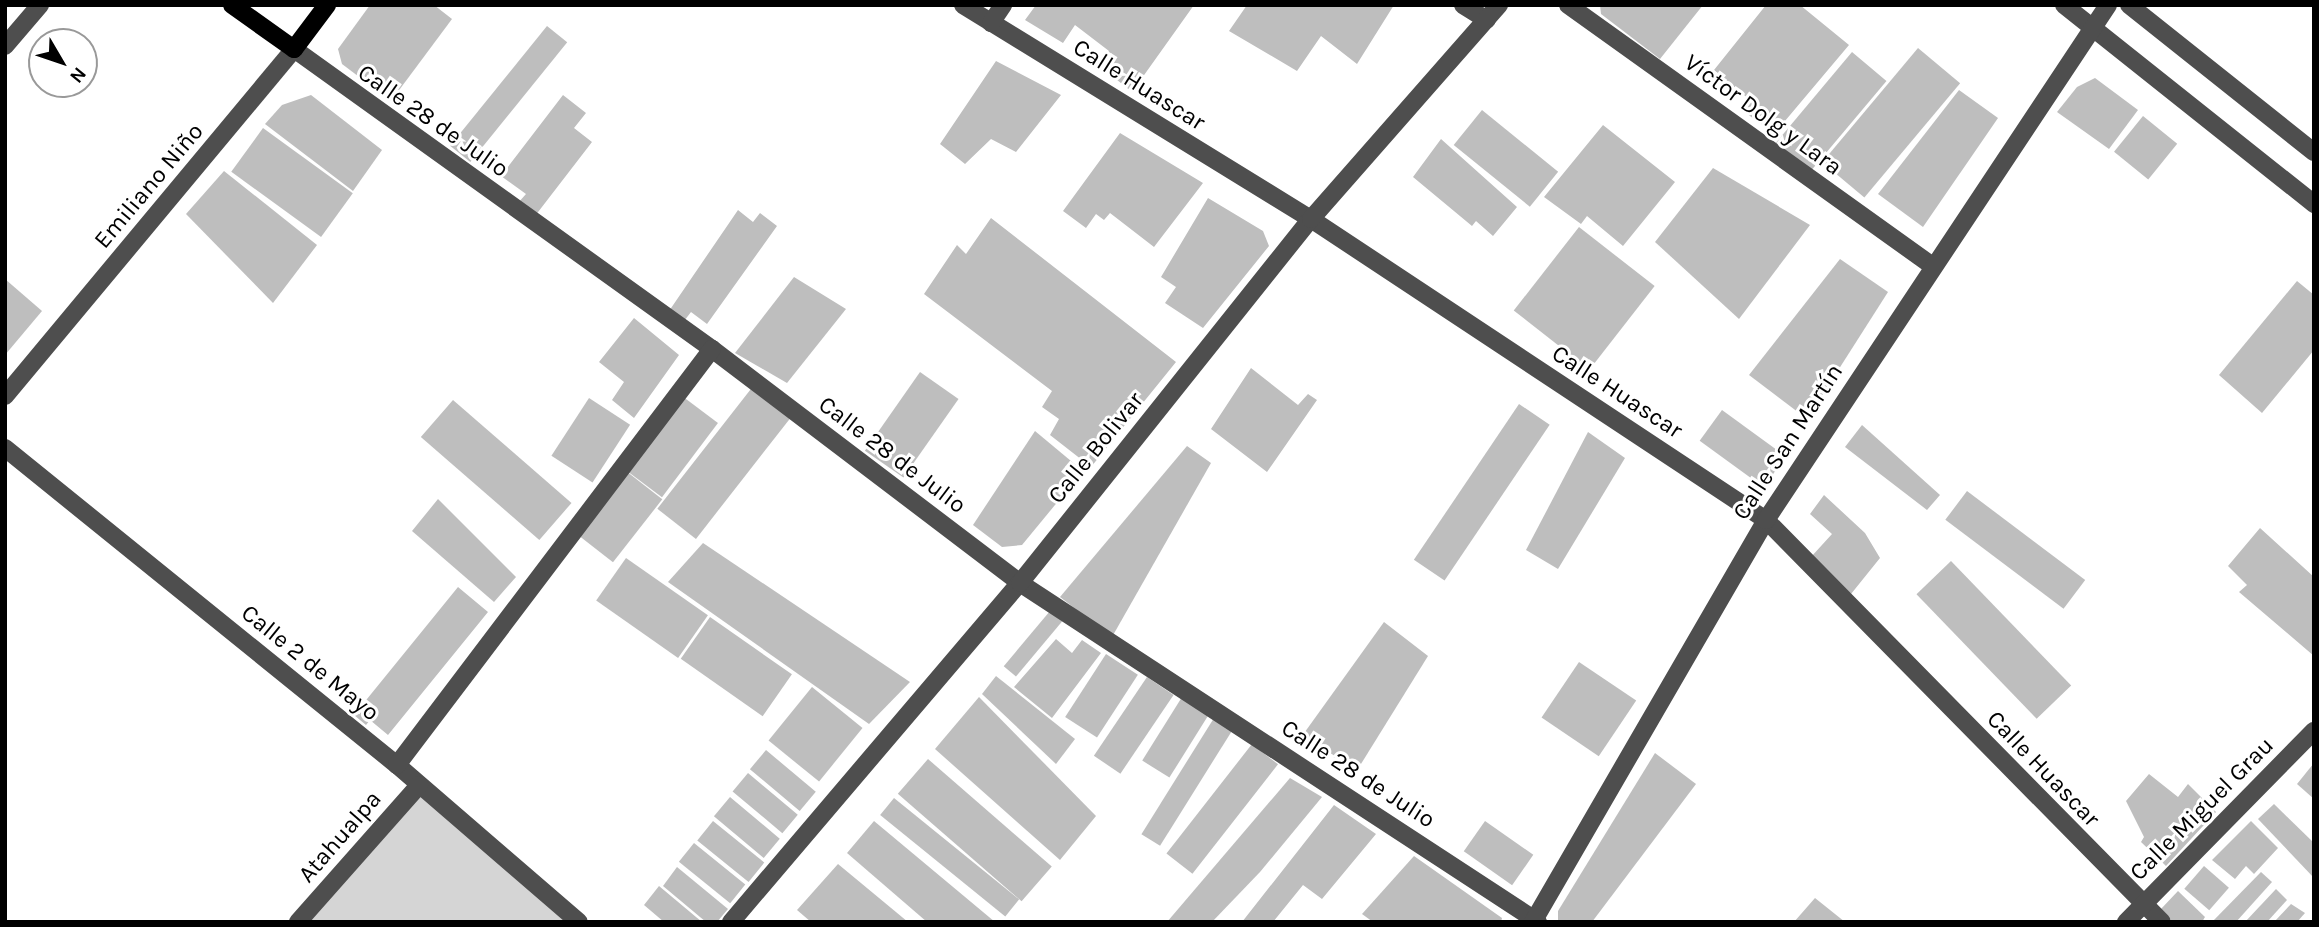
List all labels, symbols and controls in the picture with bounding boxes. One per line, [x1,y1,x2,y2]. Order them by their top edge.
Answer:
north arrow [28,28,98,98]
street label: Calle Huascar [1068,33,1210,137]
street label: Víctor Dolg y Lara [1679,48,1847,182]
street label: Calle 28 de Julio [352,58,514,184]
text: N [65,63,91,87]
street label: Emiliano Niño [88,118,210,254]
street label: Calle Huascar [1546,339,1688,445]
street label: Calle San Martín [1727,359,1849,525]
street label: Calle Bolivar [1042,386,1150,510]
street label: Calle 28 de Julio [813,390,971,520]
street label: Calle 2 de Mayo [235,599,385,727]
street label: Calle Huascar [1981,705,2105,833]
street label: Calle 28 de Julio [1276,714,1440,834]
street label: Calle Miguel Grau [2124,731,2280,887]
street label: Atahualpa [292,785,388,889]

